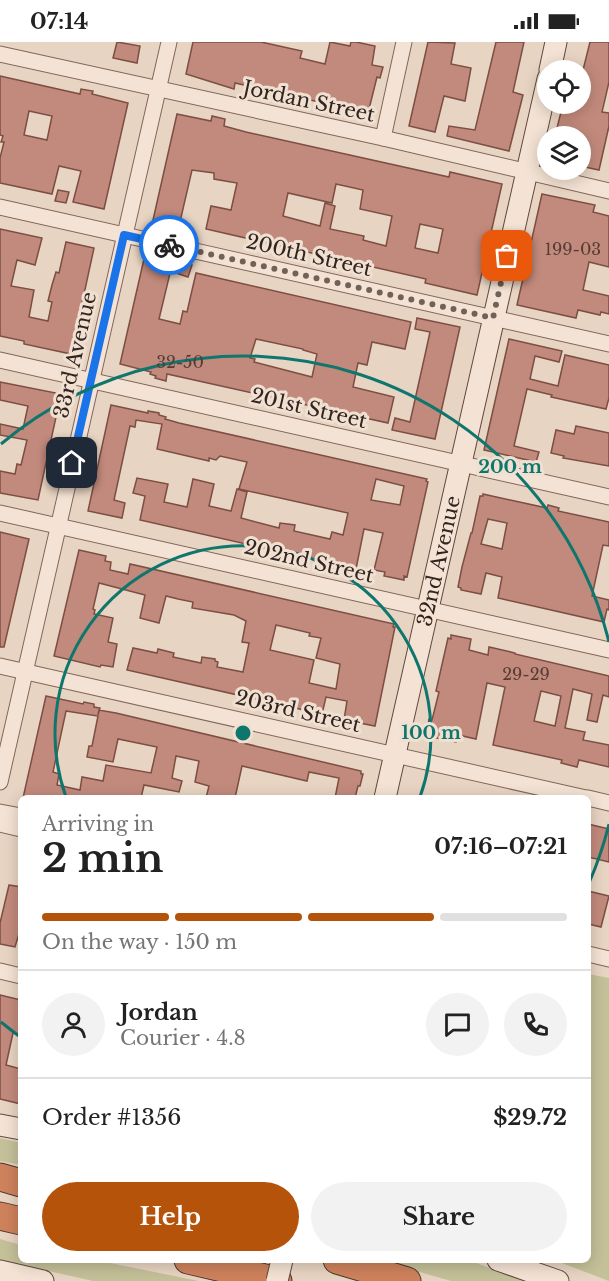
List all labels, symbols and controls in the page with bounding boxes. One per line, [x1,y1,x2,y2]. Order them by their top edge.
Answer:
text: 07:14 [30,8,88,35]
map controls [537,60,591,180]
button: locate [537,60,591,114]
street label: Jordan Street [238,75,377,127]
button: layers [537,126,591,180]
courier [139,215,199,275]
icon: bike [153,229,186,262]
street label: 200th Street [244,229,375,281]
pin [481,230,532,281]
icon: bag [490,239,523,272]
house number: 199-03 [545,239,601,259]
street label: 33rd Avenue [49,290,101,420]
house number: 32-50 [156,352,204,372]
street label: 201st Street [249,383,370,433]
pin [46,437,97,488]
icon: home [55,446,88,479]
text: 200 m [478,456,542,478]
street label: 32nd Avenue [412,493,465,629]
street label: 202nd Street [242,534,376,588]
house number: 29-29 [502,664,550,684]
street label: 203rd Street [233,685,363,737]
text: 100 m [401,722,461,744]
centre of rings [233,723,253,743]
text: Arriving in [42,812,154,836]
text: 07:16–07:21 [434,833,567,860]
text: 2 min [42,834,163,883]
text: On the way · 150 m [42,930,237,954]
button: person [42,993,105,1056]
button: chat [426,993,489,1056]
button: phone [504,993,567,1056]
text: Jordan [120,999,198,1026]
text: Courier · 4.8 [120,1026,246,1050]
text: Order #1356 [42,1104,181,1131]
text: $29.72 [493,1104,567,1131]
button: Help [42,1182,299,1251]
button: Share [311,1182,567,1251]

